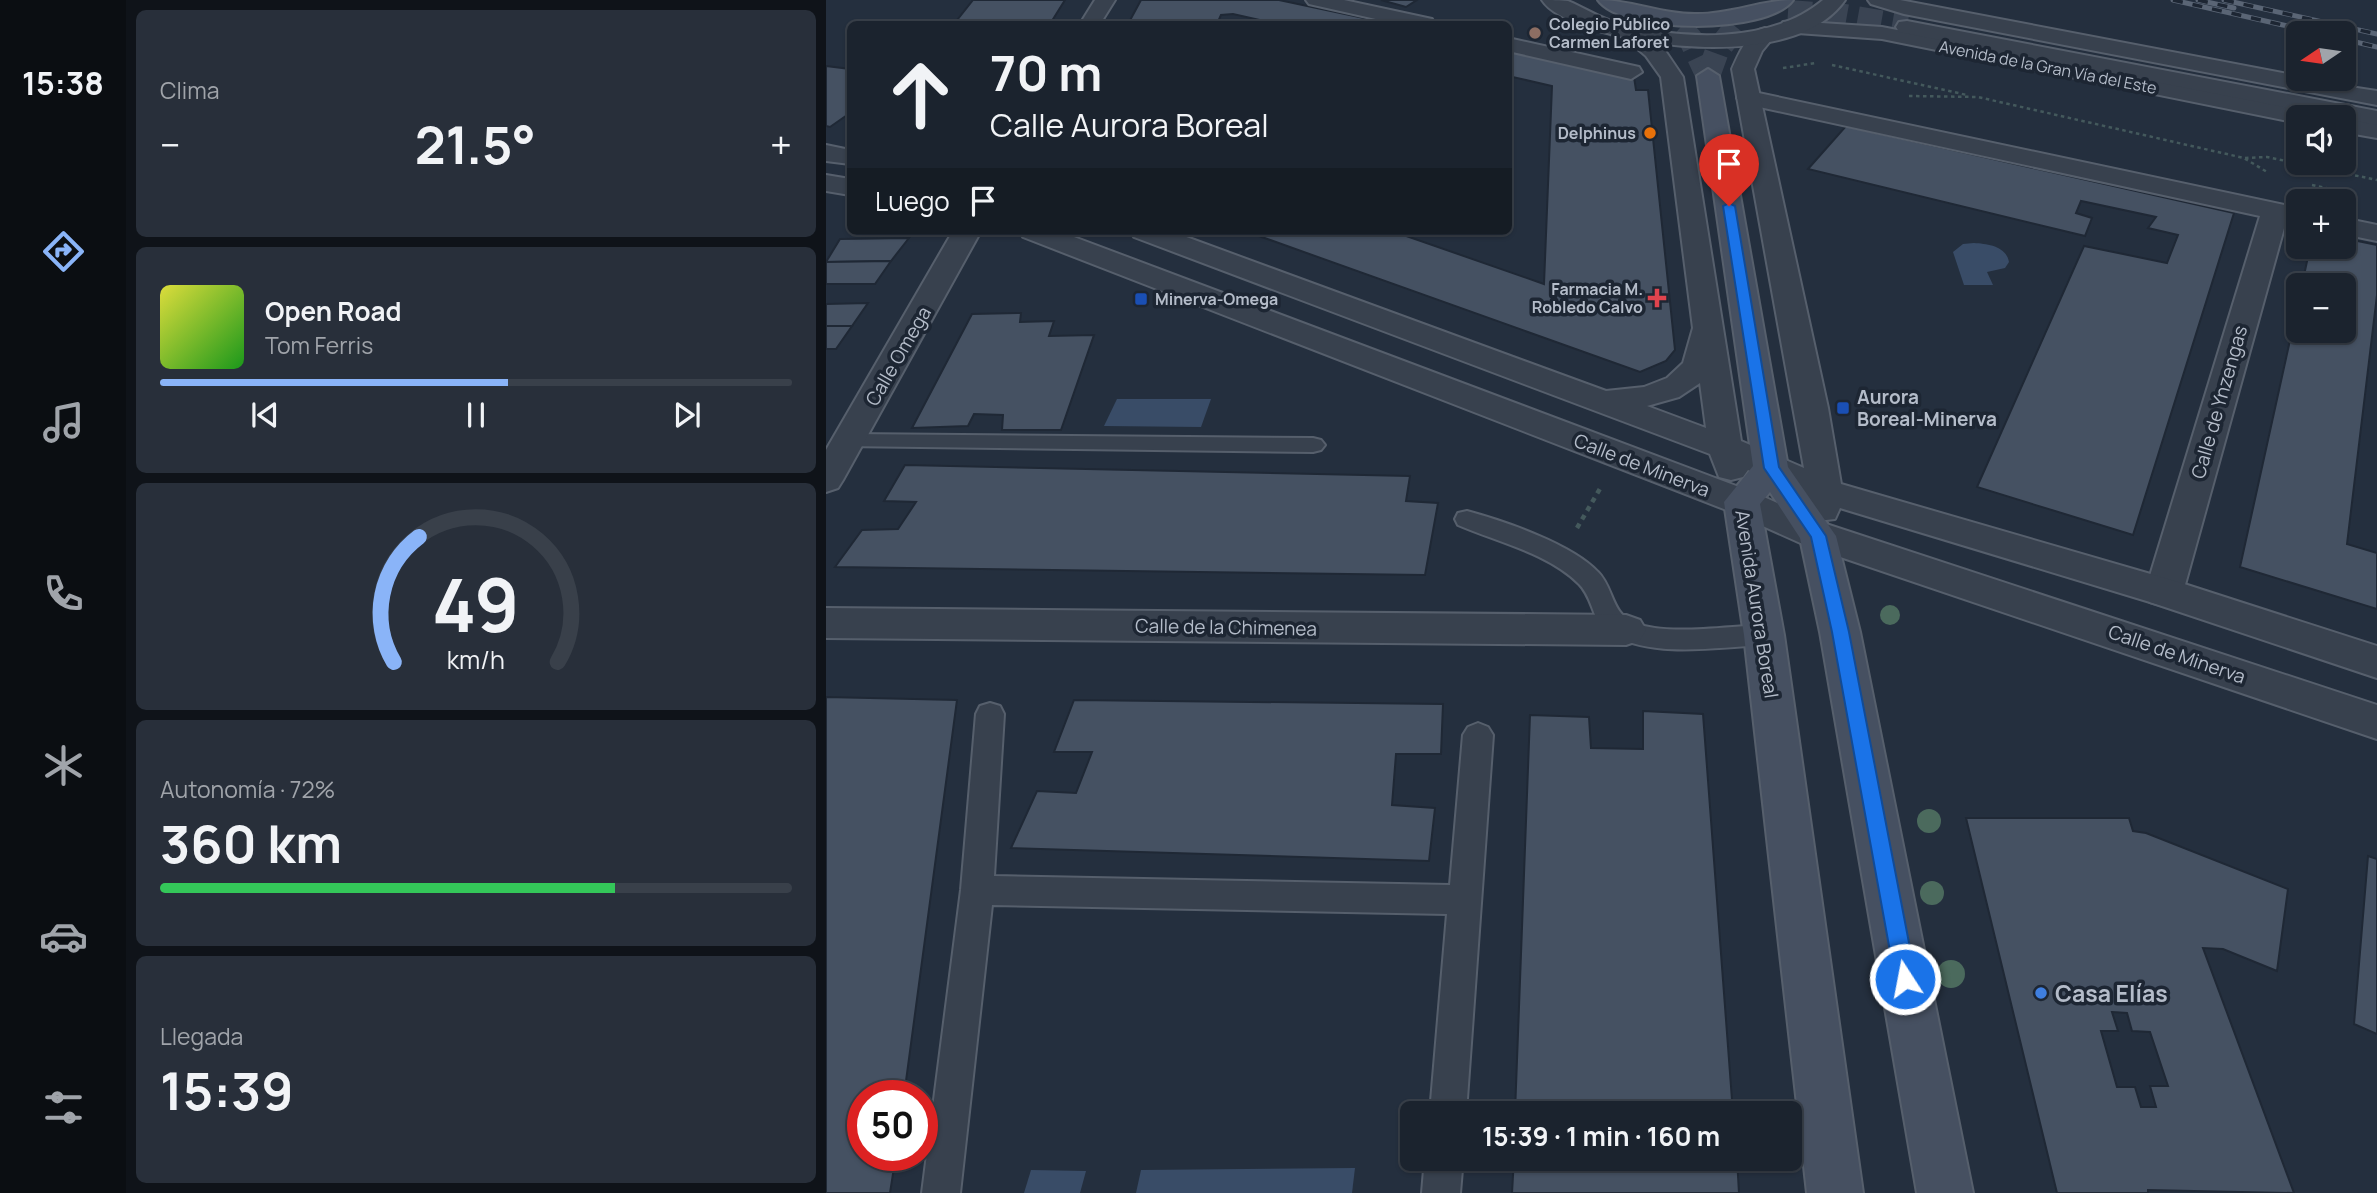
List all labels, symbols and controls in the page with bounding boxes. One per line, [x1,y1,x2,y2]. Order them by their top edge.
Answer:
place label: Colegio Público Carmen Laforet [1549,13,1670,53]
north arrow [2286,21,2356,91]
map controls [2286,21,2356,343]
marker: Colegio Público Carmen Laforet [1527,25,1543,41]
street label: Avenida de la Gran Vía del Este [1937,35,2159,99]
text: 70 m [990,39,1102,106]
icon: ahead [875,49,966,140]
text: 15:38 [22,61,104,105]
text: Clima [160,74,219,106]
text: Calle Aurora Boreal [990,103,1269,147]
button: sound [2286,105,2356,175]
text: 21.5° [415,109,536,180]
text: − [160,118,181,170]
text: + [770,118,792,170]
place label: Delphinus [1558,122,1636,144]
marker: Delphinus [1642,125,1658,141]
pin [1699,134,1759,206]
icon: arrive [1710,145,1748,183]
icon: arrive [964,182,1002,220]
text: Luego [875,183,950,219]
button: + [2286,189,2356,259]
icon: directions [39,227,88,276]
button: − [2286,273,2356,343]
place label: Farmacia M. Robledo Calvo [1532,278,1643,318]
place label: Minerva-Omega [1155,288,1278,310]
marker: Farmacia M. Robledo Calvo [1649,290,1665,306]
marker: Minerva-Omega [1133,291,1149,307]
text: Open Road [265,293,401,329]
street label: Calle Omega [859,302,937,410]
street label: Calle de Ynzengas [2185,322,2253,482]
text: Tom Ferris [265,329,373,361]
place label: Aurora Boreal-Minerva [1857,384,1997,432]
icon: previous [246,396,284,434]
icon: pause [457,396,495,434]
icon: next [668,396,706,434]
icon: music [39,398,88,447]
marker: Aurora Boreal-Minerva [1835,400,1851,416]
street label: Calle de Minerva [1570,427,1714,503]
street label: Avenida Aurora Boreal [1729,508,1785,700]
text: 49 [432,555,520,655]
icon: phone [39,569,88,618]
street label: Calle de la Chimenea [1135,612,1317,642]
street label: Calle de Minerva [2105,618,2249,690]
text: km/h [447,642,505,677]
icon: climate [39,741,88,790]
text: Autonomía · 72% [160,773,335,805]
text: 360 km [160,808,342,879]
icon: car [39,912,88,961]
position arrow [1868,942,1942,1016]
place label: Casa Elías [2055,977,2168,1009]
marker: Casa Elías [2033,985,2049,1001]
text: Llegada [160,1020,243,1052]
text: 15:39 [160,1055,294,1126]
speed limit sign: 50 [847,1080,938,1171]
icon: filters [39,1083,88,1132]
text: 15:39 · 1 min · 160 m [1482,1118,1720,1154]

